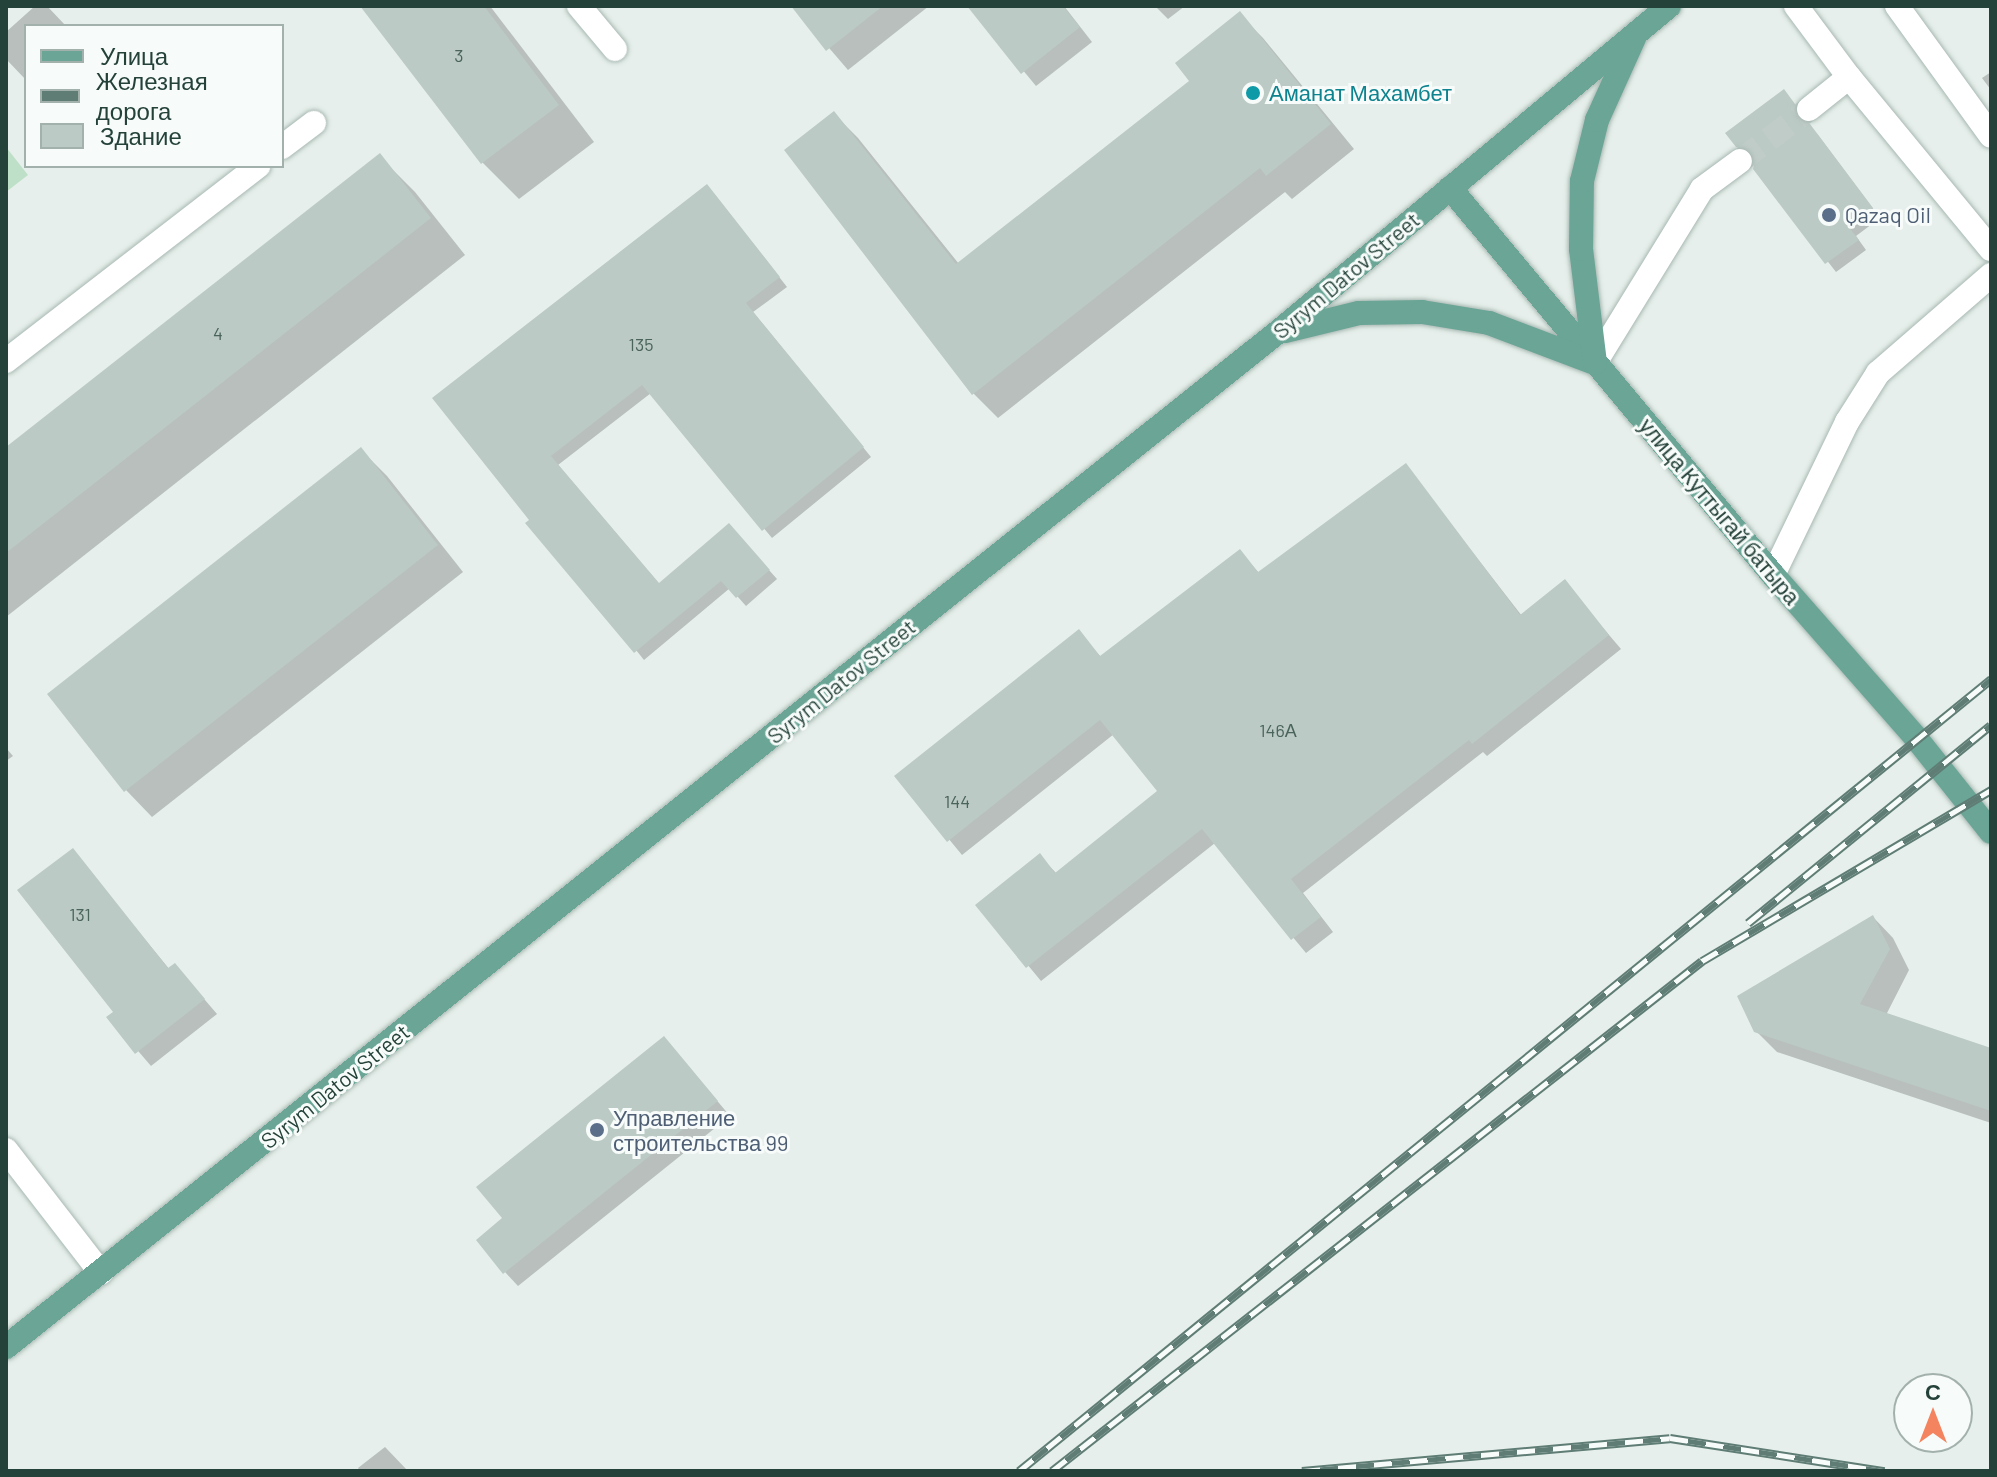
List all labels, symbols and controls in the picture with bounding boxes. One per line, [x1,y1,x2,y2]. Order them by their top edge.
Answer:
legend [24,24,284,168]
text: Улица [100,41,168,70]
house number: 3 [454,44,464,66]
text: Железная дорога [96,66,208,125]
place label: Аманат Махамбет [1269,80,1452,106]
marker: Аманат Махамбет [1244,84,1262,102]
text: Здание [100,121,182,150]
place label: Qazaq Oil [1845,202,1931,228]
street label: Syrym Datov Street [1267,206,1425,344]
marker: Qazaq Oil [1820,206,1838,224]
house number: 4 [213,322,223,344]
house number: 135 [629,333,653,355]
street label: улица Куттыгай батыра [1634,412,1806,610]
street label: Syrym Datov Street [762,613,920,749]
house number: 146А [1259,719,1297,741]
house number: 144 [944,790,970,812]
house number: 131 [69,903,91,925]
street label: Syrym Datov Street [256,1018,414,1154]
place label: Управление строительства 99 [613,1104,789,1156]
marker: Управление строительства 99 [588,1121,606,1139]
north arrow [1893,1373,1973,1453]
text: С [1925,1378,1941,1404]

